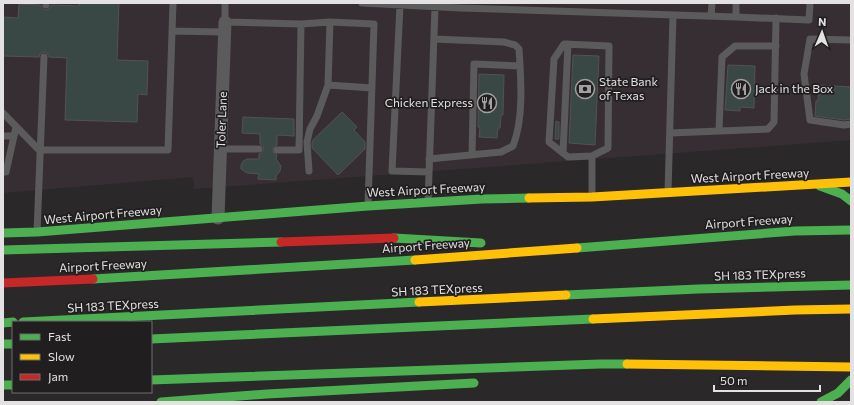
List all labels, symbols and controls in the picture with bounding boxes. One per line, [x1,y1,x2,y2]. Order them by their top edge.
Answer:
north arrow [802,12,842,52]
text: N [818,15,827,28]
place label: State Bank of Texas [599,74,658,102]
bank icon: State Bank of Texas [574,78,596,100]
restaurant icon: Jack in the Box [730,78,752,100]
place label: Jack in the Box [755,81,834,96]
street label: Toler Lane [213,91,229,149]
restaurant icon: Chicken Express [476,92,498,114]
place label: Chicken Express [385,95,473,109]
street label: West Airport Freeway [690,165,809,185]
street label: West Airport Freeway [366,179,485,199]
street label: West Airport Freeway [43,202,163,226]
street label: Airport Freeway [705,211,793,231]
street label: Airport Freeway [382,235,470,255]
street label: Airport Freeway [59,256,147,274]
street label: SH 183 TEXpress [714,265,806,283]
street label: SH 183 TEXpress [391,280,483,298]
street label: SH 183 TEXpress [67,296,159,314]
legend [12,321,152,393]
text: Fast [48,329,71,343]
text: Slow [48,349,75,363]
scale bar [714,367,820,393]
text: Jam [48,369,68,384]
text: 50 m [720,373,748,387]

